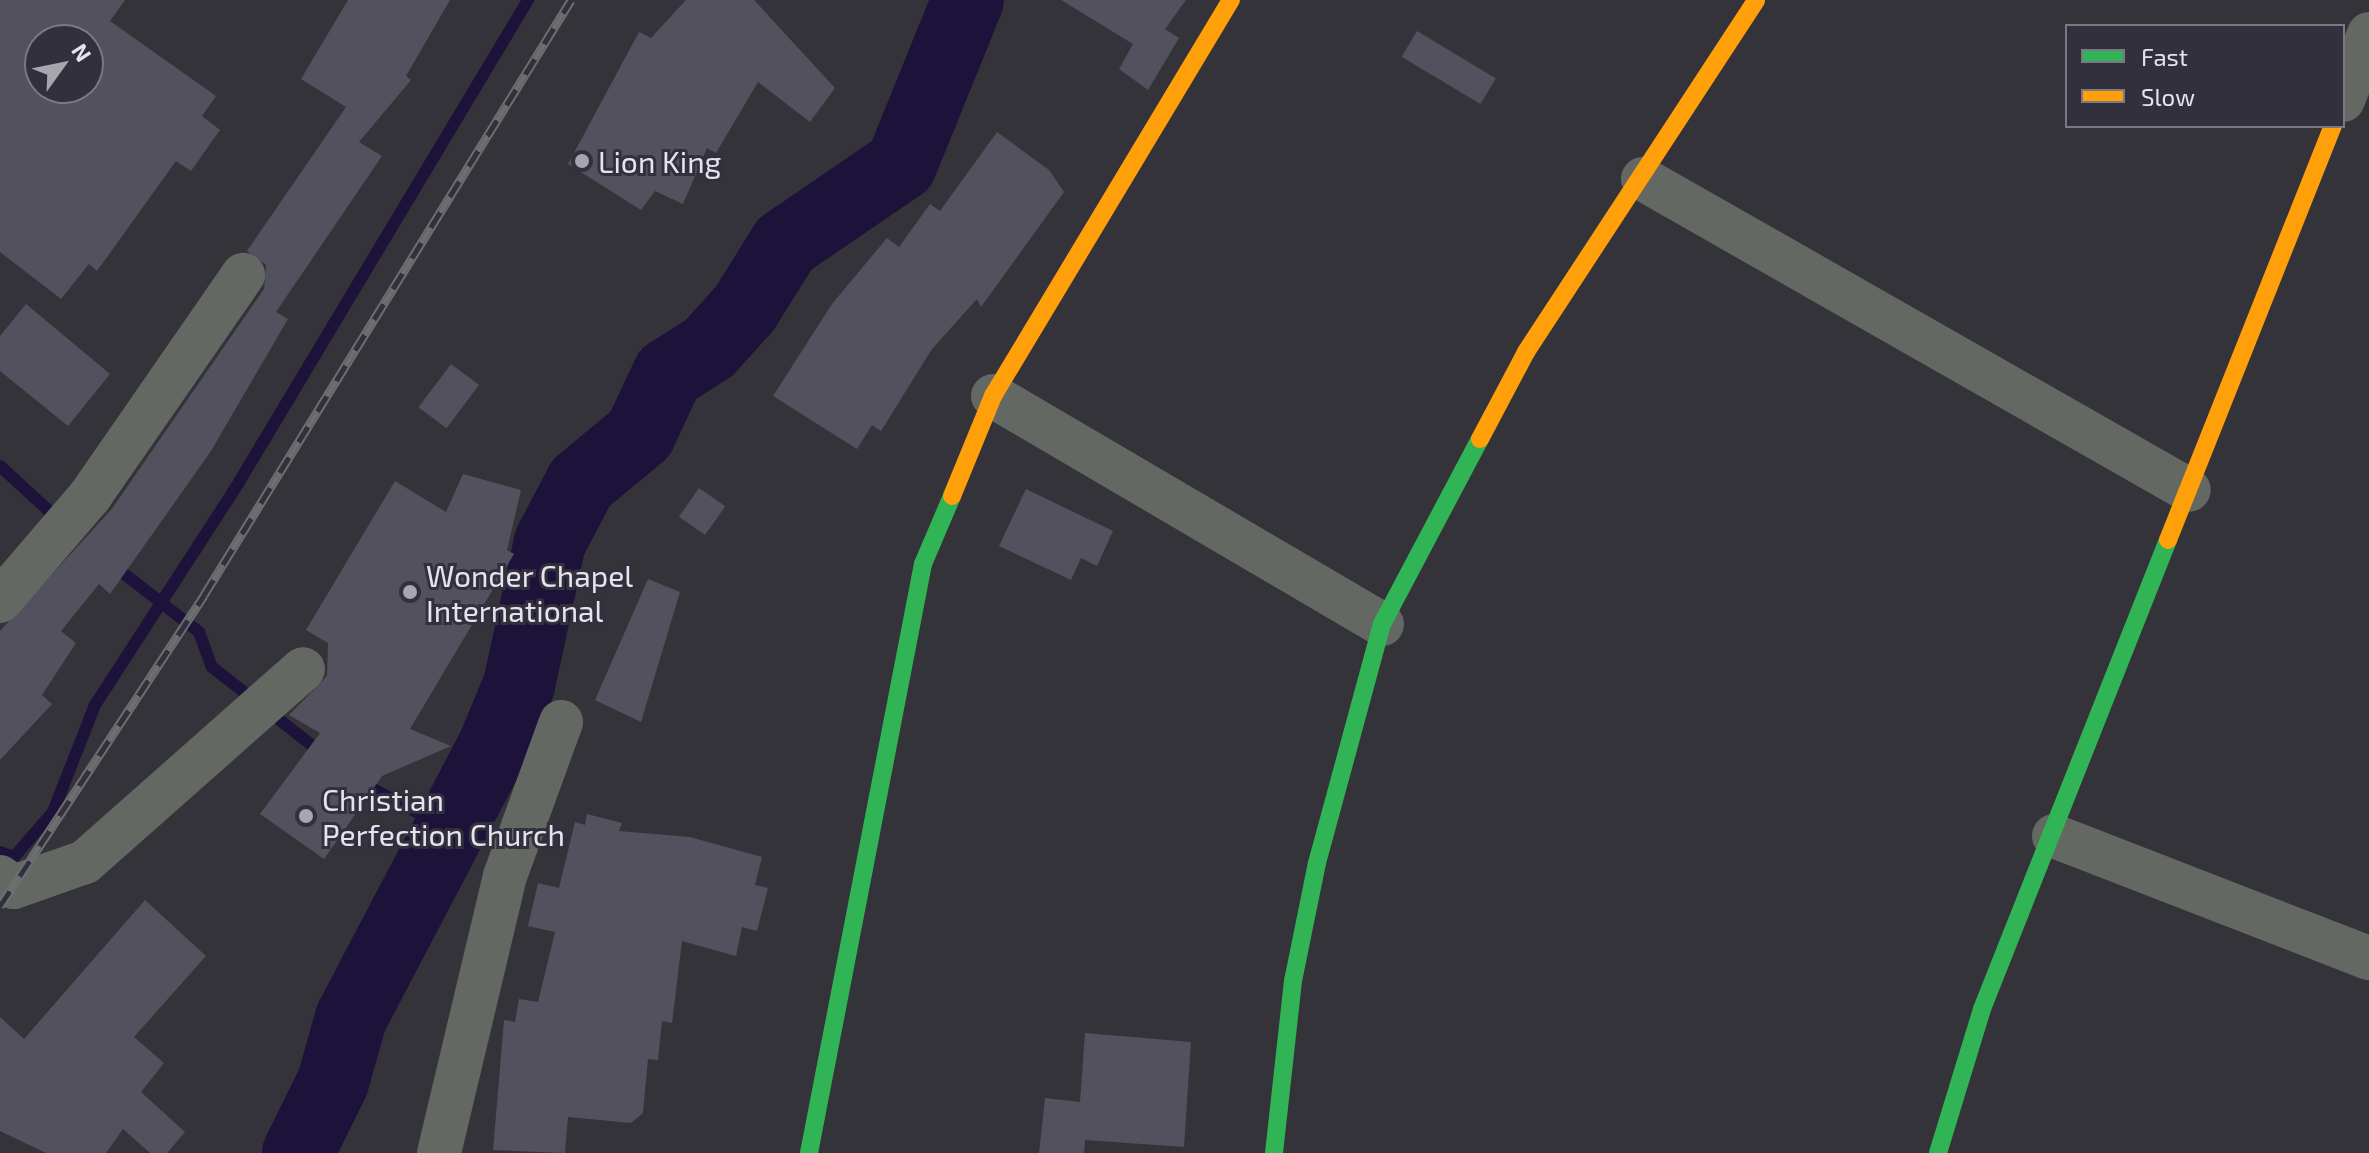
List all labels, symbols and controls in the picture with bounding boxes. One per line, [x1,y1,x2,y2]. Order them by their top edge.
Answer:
north arrow [24,24,104,104]
legend [2065,24,2345,128]
text: N [67,38,98,66]
text: Fast [2141,42,2188,71]
text: Slow [2141,82,2195,111]
place label: Lion King [598,143,721,179]
marker: Lion King [573,152,591,170]
place label: Wonder Chapel International [426,557,634,628]
marker: Wonder Chapel International [401,583,419,601]
place label: Christian Perfection Church [322,781,565,852]
marker: Christian Perfection Church [297,807,315,825]

